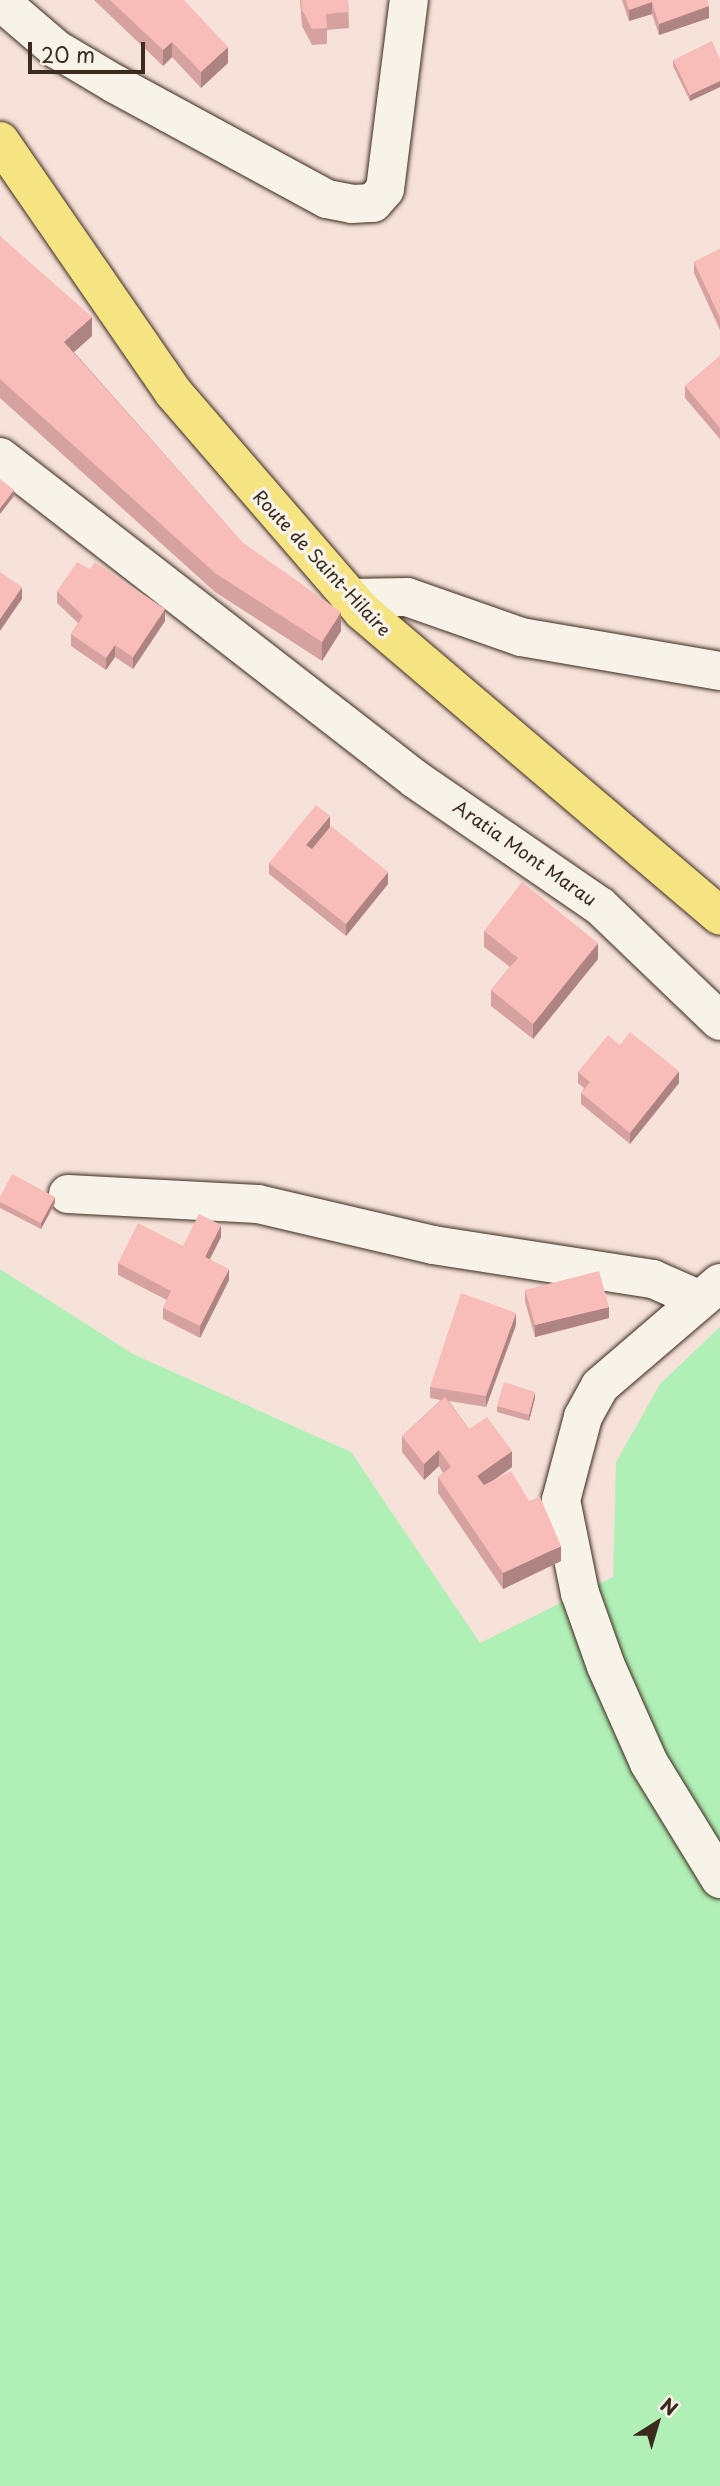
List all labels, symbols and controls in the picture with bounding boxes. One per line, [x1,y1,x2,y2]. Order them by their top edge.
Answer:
scale bar [32,28,149,72]
text: 20 m [41,38,95,70]
street label: Route de Saint-Hilaire [249,486,395,640]
street label: Aratia Mont Marau [449,795,601,911]
north arrow [622,2388,692,2458]
text: N [655,2391,684,2422]

